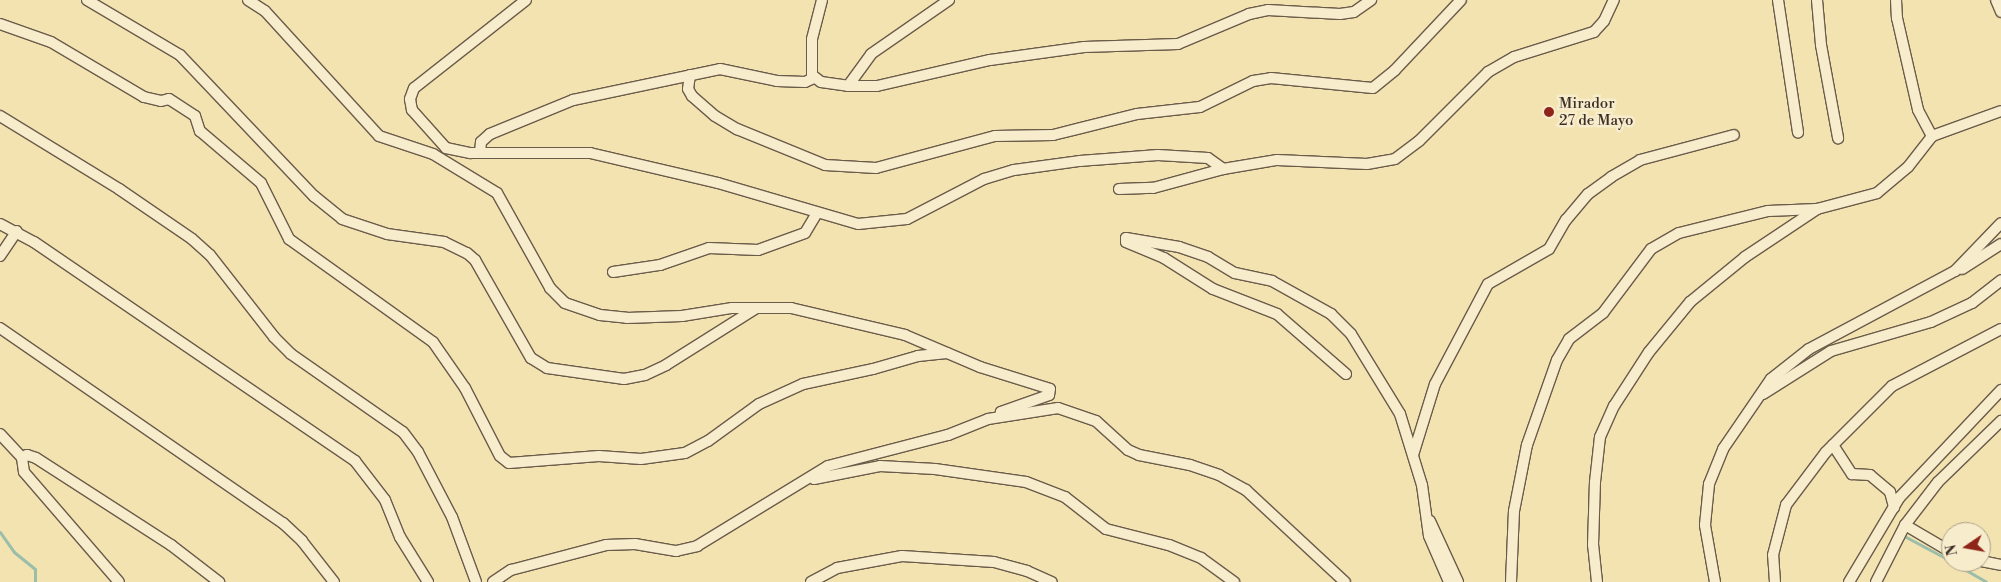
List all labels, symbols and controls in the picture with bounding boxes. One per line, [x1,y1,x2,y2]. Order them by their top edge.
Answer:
place label: Mirador 27 de Mayo [1559,94,1633,129]
marker: Mirador 27 de Mayo [1543,106,1555,118]
north arrow [1941,522,1991,572]
text: N [1942,543,1962,557]

